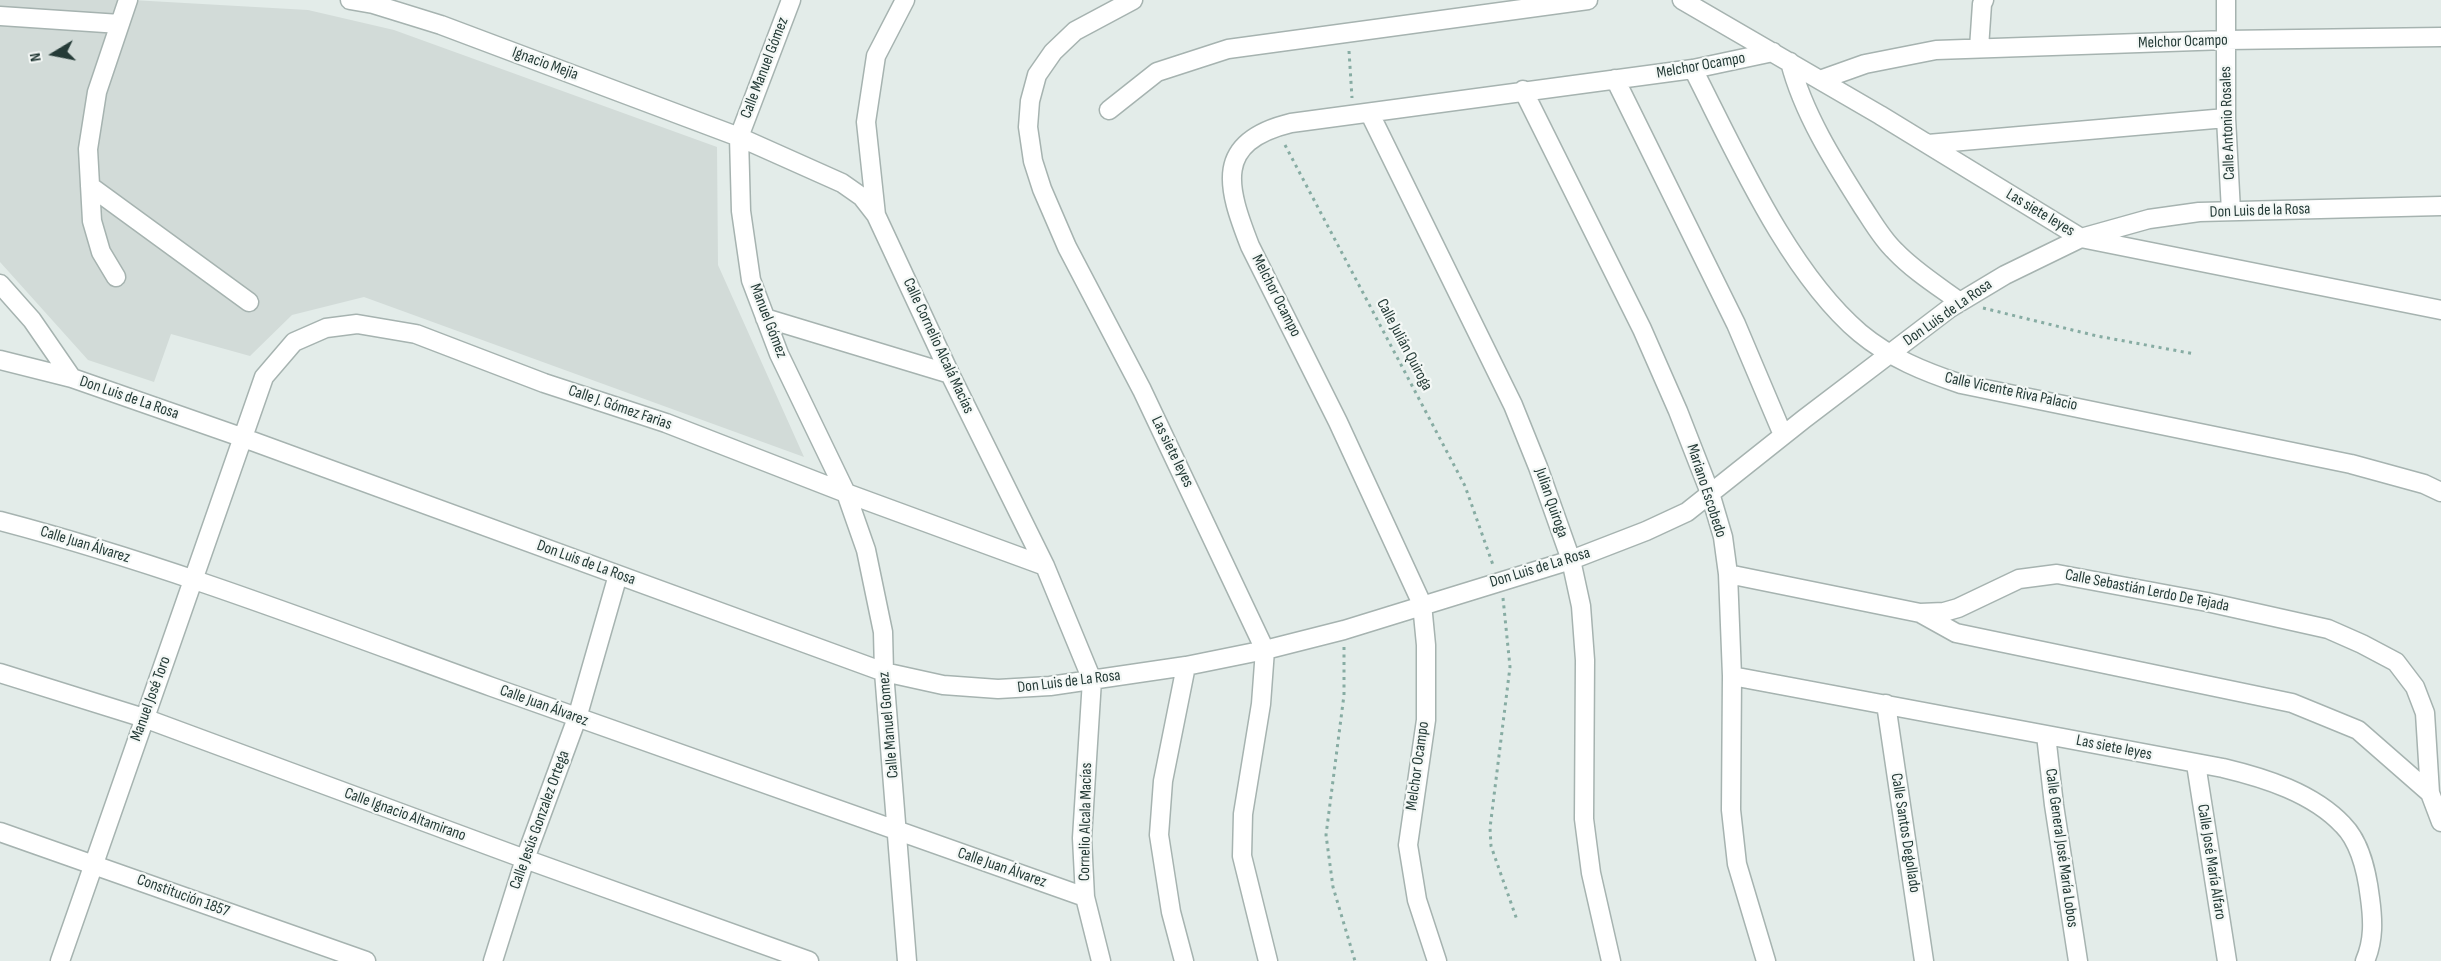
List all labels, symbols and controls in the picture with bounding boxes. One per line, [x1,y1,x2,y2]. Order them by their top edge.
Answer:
street label: Calle Manuel Gómez [737,15,793,121]
north arrow [24,24,84,84]
street label: Melchor Ocampo [2138,31,2228,53]
street label: Ignacio Mejia [509,43,581,85]
street label: Melchor Ocampo [1655,49,1747,83]
text: N [26,51,46,63]
street label: Calle Antonio Rosales [2216,66,2240,180]
street label: Las siete leyes [2002,185,2078,241]
street label: Don Luis de la Rosa [2209,200,2311,222]
street label: Melchor Ocampo [1247,252,1305,340]
street label: Calle Cornelio Alcalá Macías [898,275,978,417]
street label: Don Luis de La Rosa [1900,275,1996,351]
street label: Manuel Gómez [745,281,791,361]
street label: Calle Julián Quiroga [1372,296,1436,394]
street label: Calle Vicente Riva Palacio [1943,369,2079,415]
street label: Don Luis de La Rosa [77,372,181,424]
street label: Calle J. Gómez Farias [566,381,674,435]
street label: Las siete leyes [1147,413,1197,491]
street label: Mariano Escobedo [1682,442,1730,540]
street label: Julian Quiroga [1530,466,1572,540]
street label: Calle Juan Álvarez [38,522,132,568]
street label: Don Luis de La Rosa [534,536,638,590]
street label: Don Luis de La Rosa [1488,544,1592,592]
street label: Calle Sebastián Lerdo De Tejada [2063,566,2231,616]
street label: Manuel José Toro [127,654,175,744]
street label: Don Luis de La Rosa [1016,666,1122,698]
street label: Calle Manuel Gomez [875,671,903,779]
street label: Calle Juan Álvarez [497,681,591,731]
street label: Melchor Ocampo [1402,720,1434,812]
street label: Las siete leyes [2075,731,2153,765]
street label: Calle Jesús Gonzalez Ortega [506,748,574,892]
street label: Cornelio Alcala Macías [1075,763,1097,881]
street label: Calle General José María Lobos [2040,767,2082,929]
street label: Calle Santos Degollado [1886,772,1924,894]
street label: Calle Ignacio Altamirano [342,784,468,846]
street label: Calle José María Alfaro [2192,803,2230,921]
street label: Calle Juan Álvarez [955,844,1049,892]
street label: Constitución 1857 [134,870,232,922]

